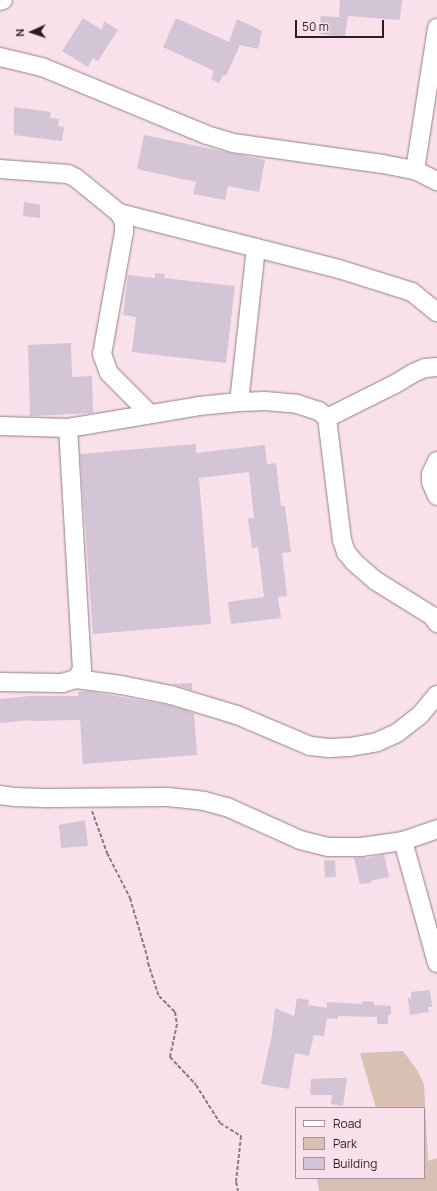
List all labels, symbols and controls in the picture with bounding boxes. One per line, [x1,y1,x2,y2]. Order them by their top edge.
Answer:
north arrow [12,12,52,52]
scale bar [297,12,386,38]
text: 50 m [302,18,329,35]
text: N [12,28,27,37]
legend [295,1107,425,1179]
text: Road [333,1115,361,1132]
text: Park [333,1135,357,1152]
text: Building [333,1155,377,1172]

